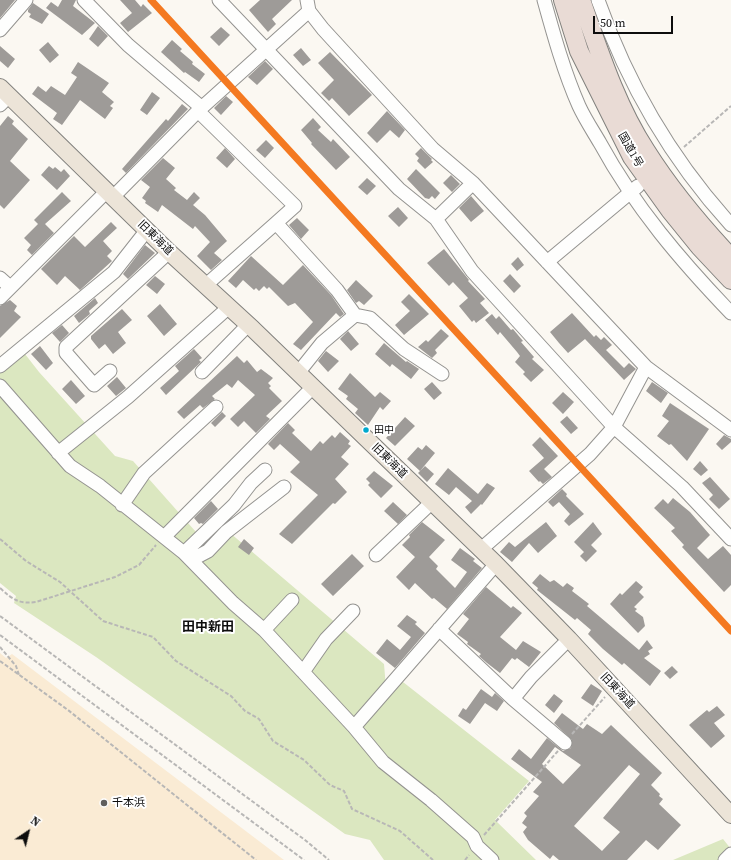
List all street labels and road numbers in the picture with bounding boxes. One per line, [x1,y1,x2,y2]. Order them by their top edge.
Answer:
street label: 国道1号 [615,130,645,170]
street label: 旧東海道 [135,218,175,258]
street label: 旧東海道 [369,441,409,481]
street label: 旧東海道 [597,670,637,712]

